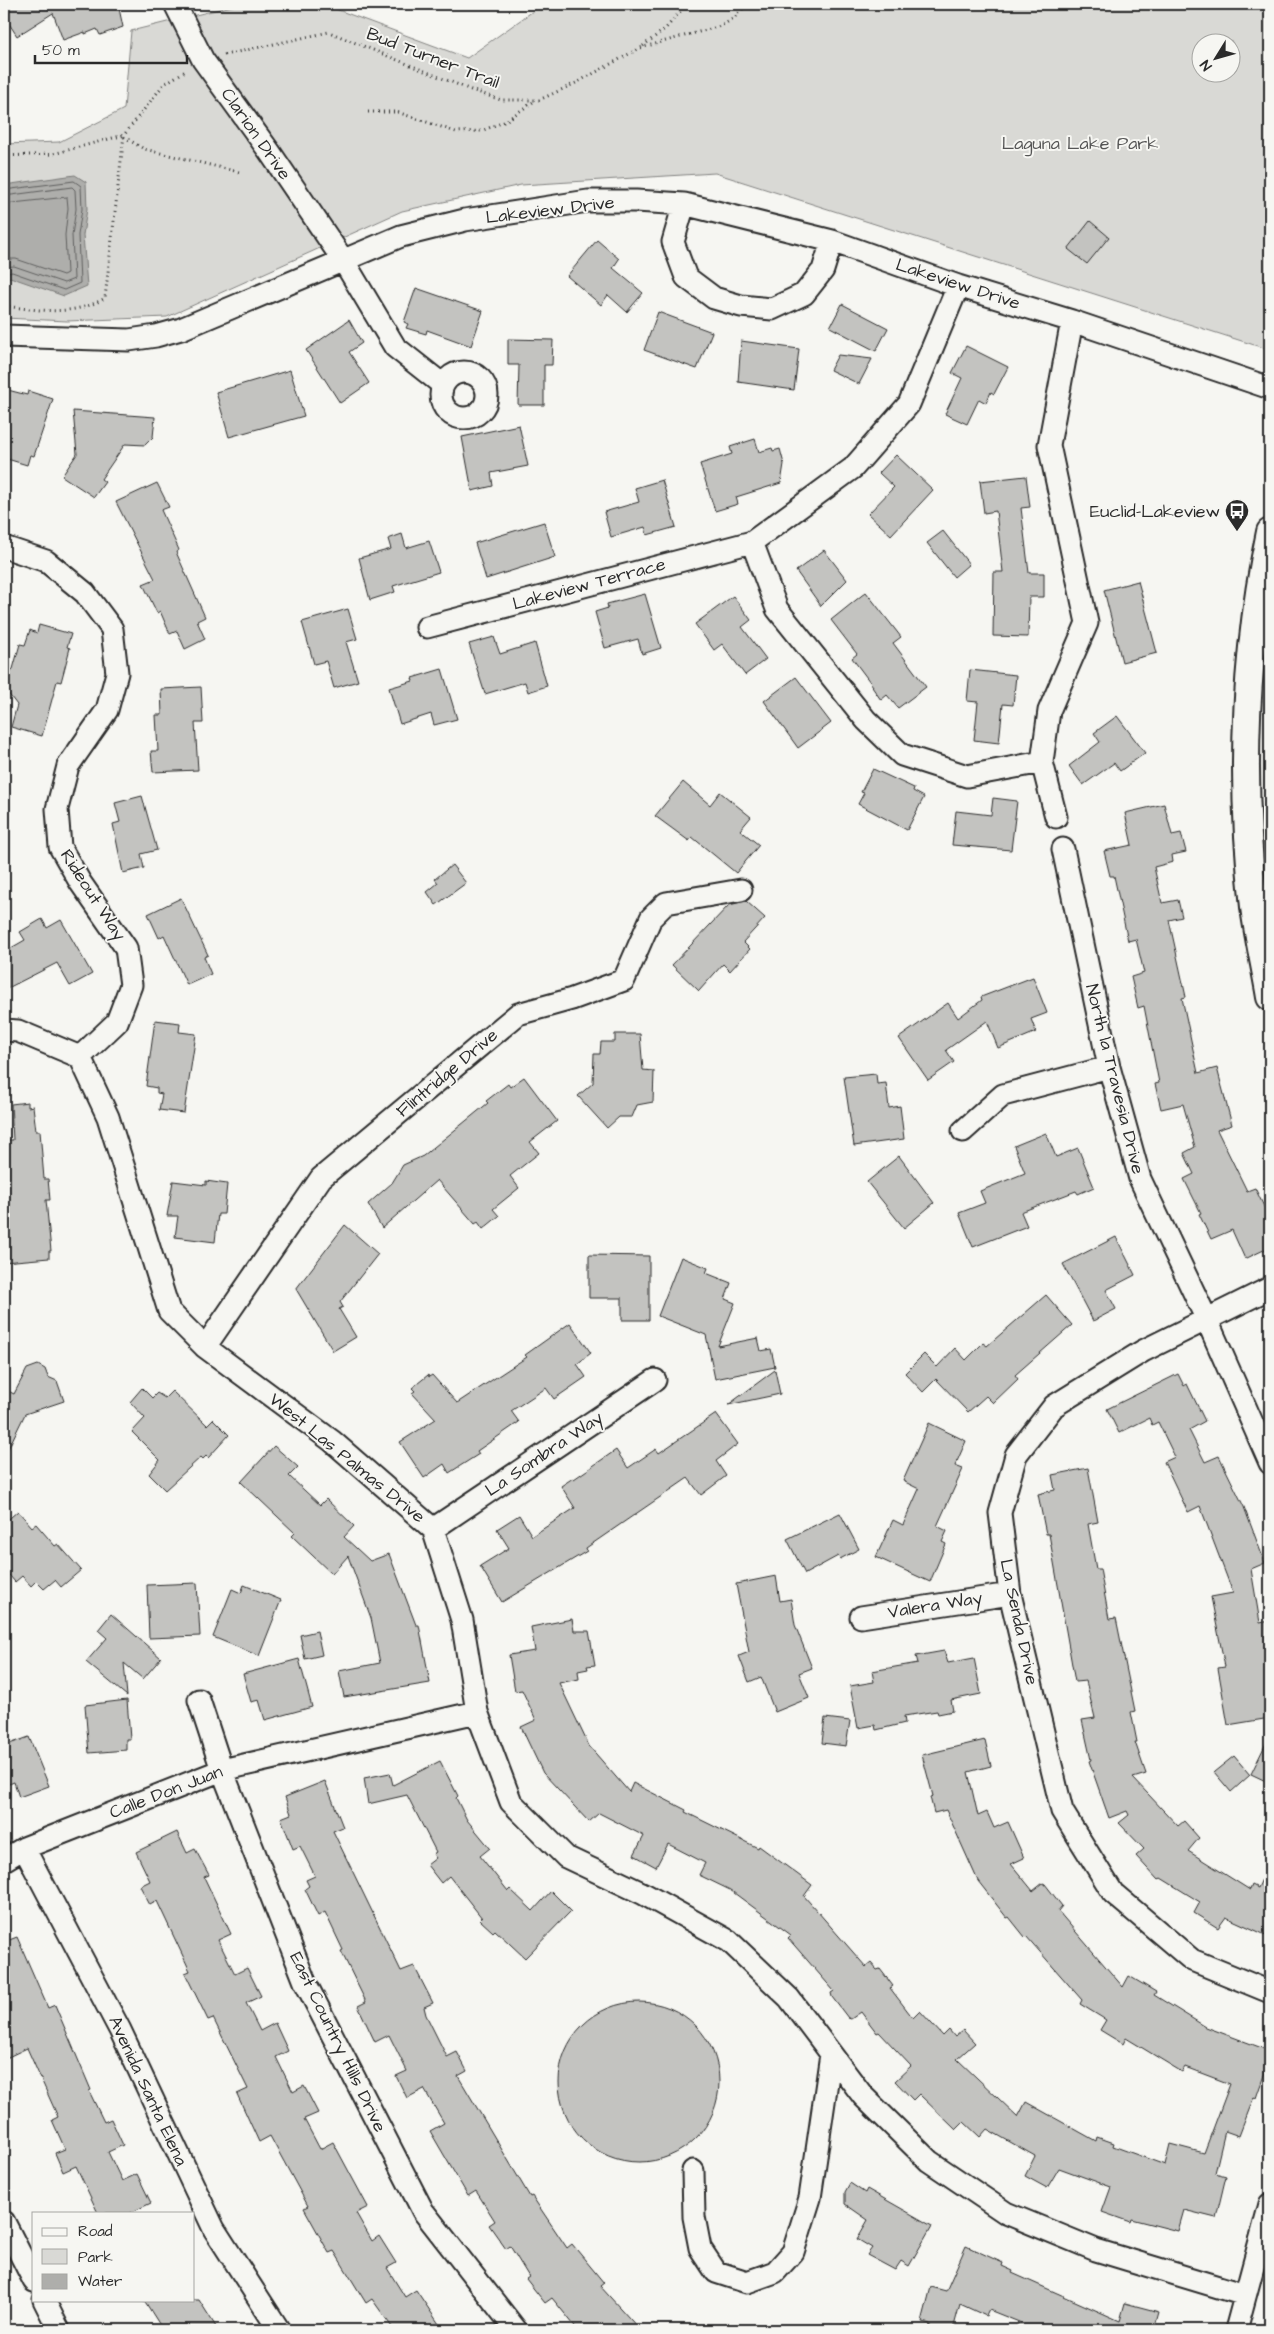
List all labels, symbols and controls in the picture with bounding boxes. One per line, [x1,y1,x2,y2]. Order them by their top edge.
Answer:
street label: Bud Turner Trail [363,21,503,95]
scale bar [35,32,188,64]
north arrow [1192,32,1242,82]
text: 50 m [42,40,80,61]
text: N [1196,56,1217,75]
street label: Clarion Drive [215,83,297,185]
park label: Laguna Lake Park [1002,131,1158,157]
street label: Lakeview Drive [484,190,616,230]
street label: Lakeview Drive [893,252,1024,316]
bus stop icon: Euclid-Lakeview [1224,498,1250,532]
place label: Euclid-Lakeview [1090,499,1220,524]
street label: Lakeview Terrace [510,552,668,616]
street label: Rideout Way [53,844,132,946]
street label: North la Travesia Drive [1079,981,1151,1177]
street label: Flintridge Drive [391,1023,504,1124]
street label: West Las Palmas Drive [264,1387,431,1529]
street label: La Sombra Way [480,1405,608,1503]
street label: La Senda Drive [993,1557,1045,1688]
street label: Valera Way [886,1585,984,1626]
street label: Calle Don Juan [106,1759,226,1825]
street label: East Country Hills Drive [283,1948,393,2137]
street label: Avenida Santa Elena [102,2012,194,2170]
legend [32,2212,195,2302]
text: Road [78,2221,113,2242]
text: Park [78,2247,113,2268]
text: Water [78,2271,122,2292]

